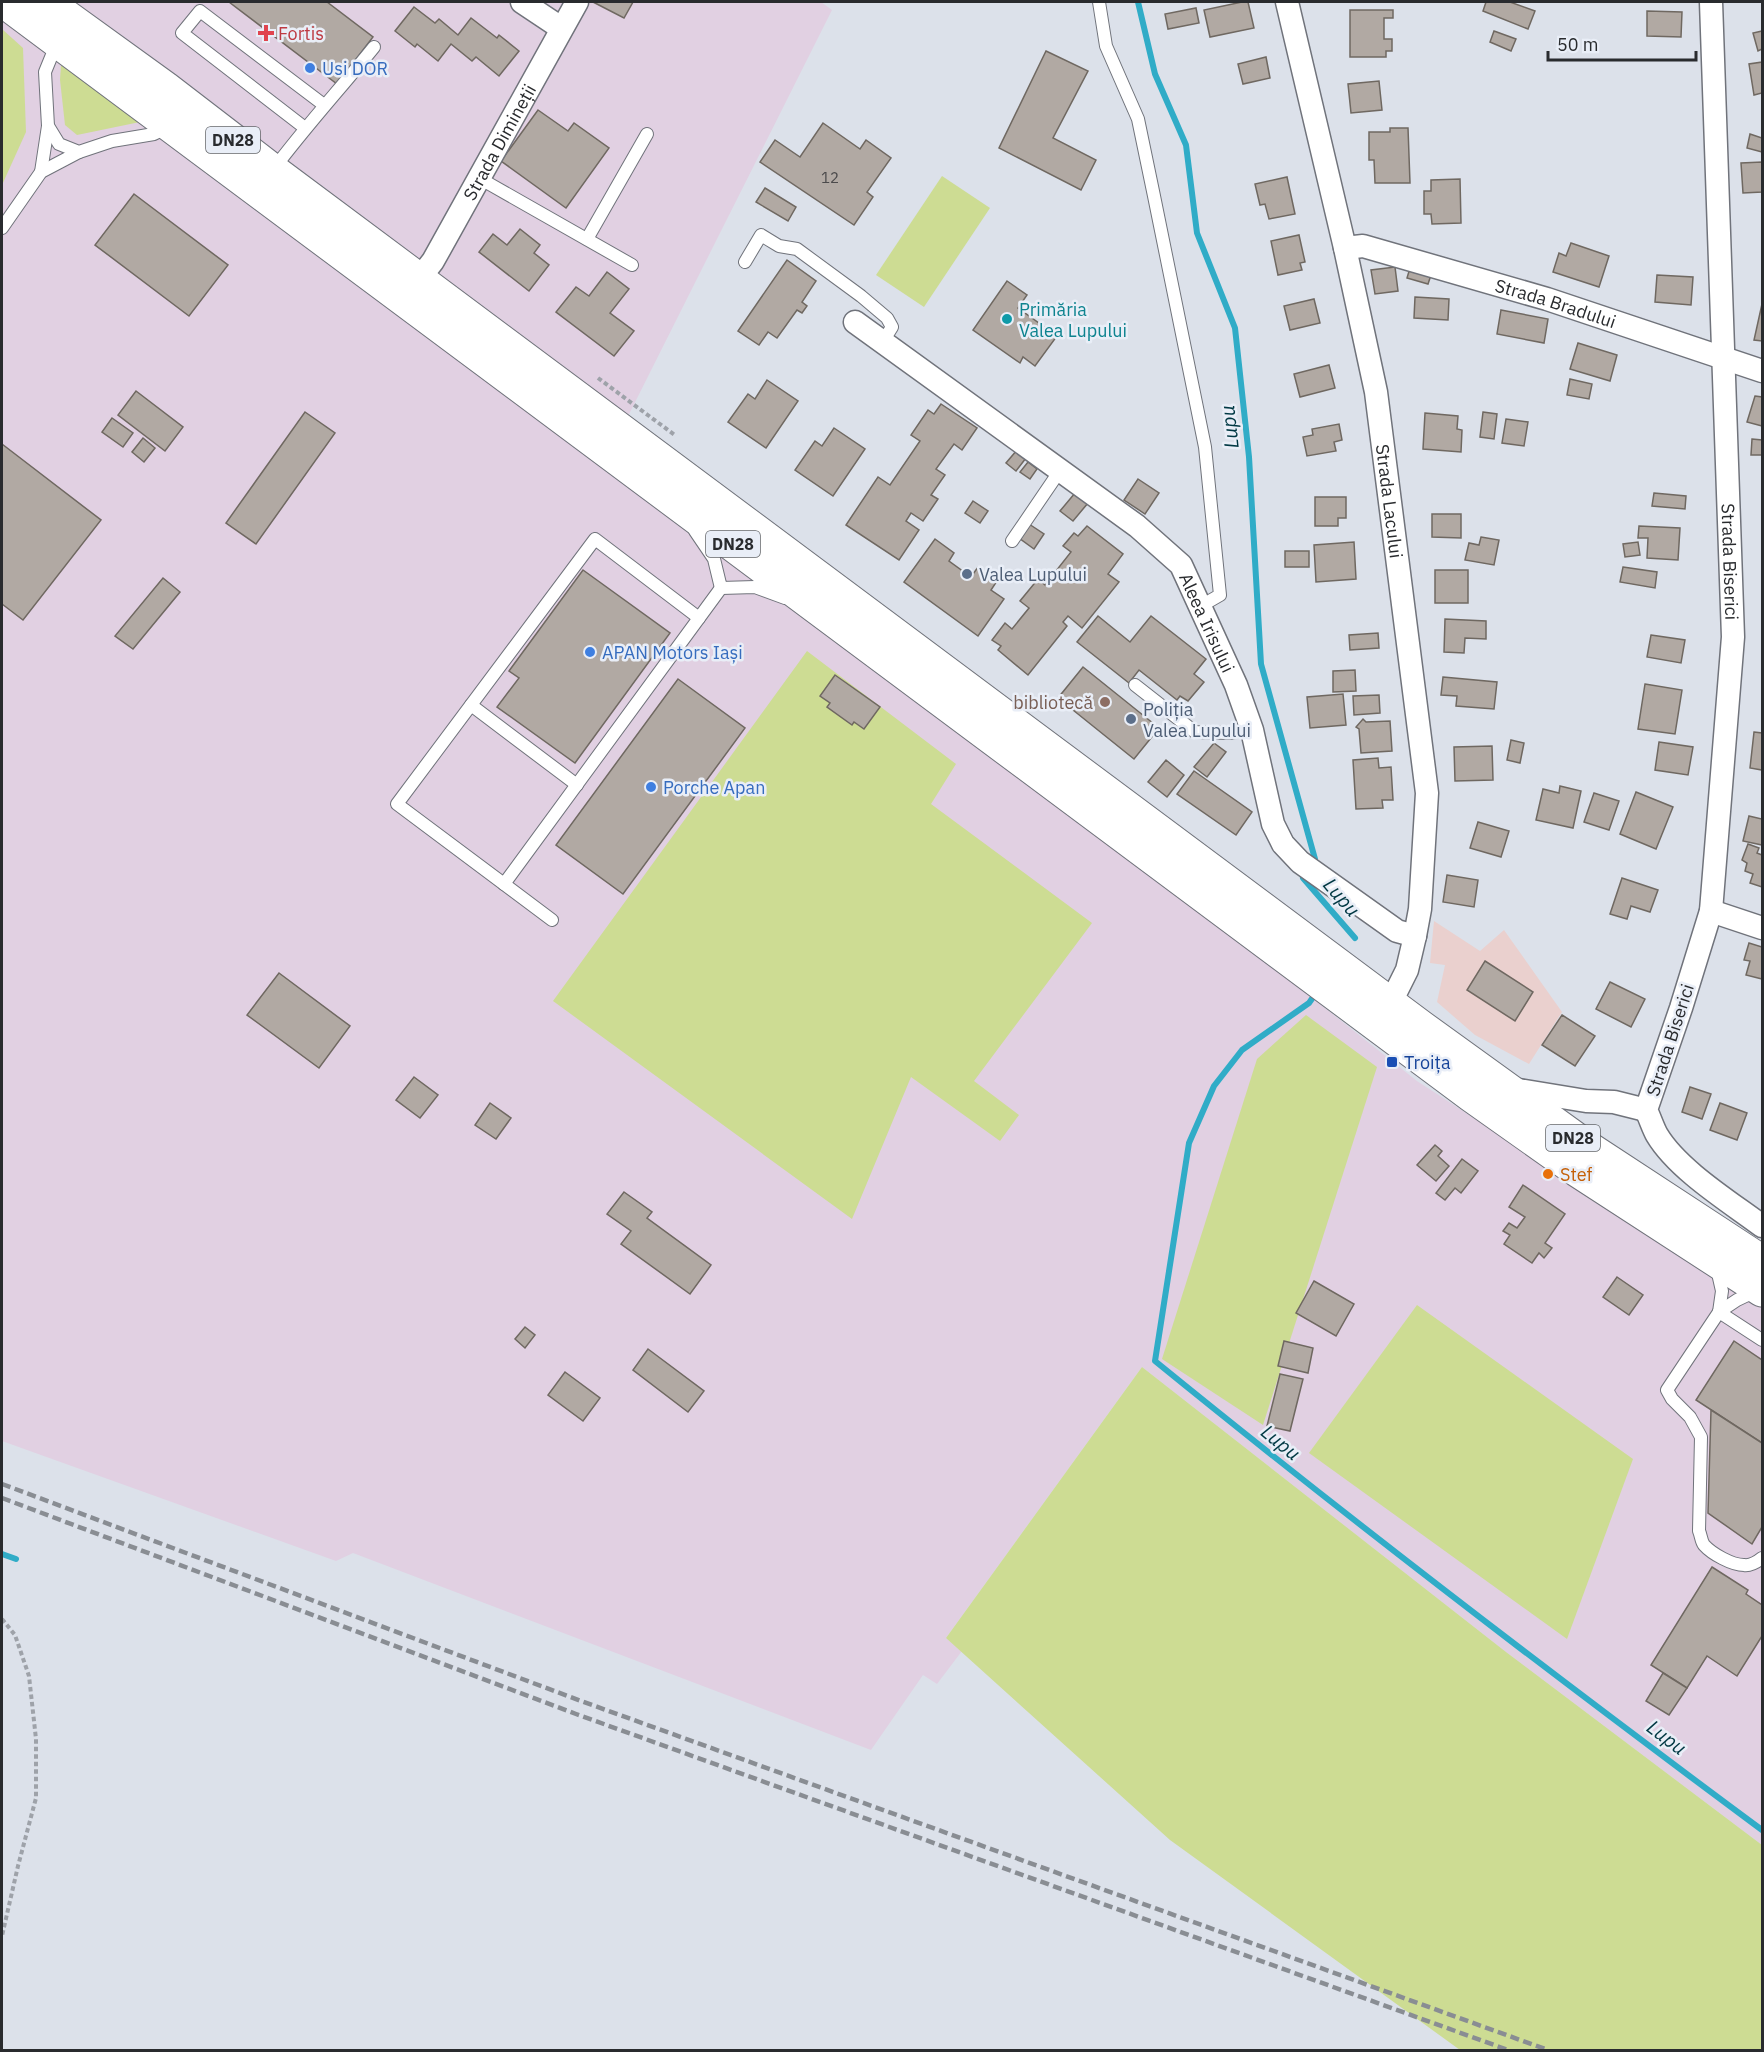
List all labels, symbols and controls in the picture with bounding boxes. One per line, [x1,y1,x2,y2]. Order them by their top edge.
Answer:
place label: Fortis [278,22,324,45]
scale bar [1548,24,1696,62]
marker: Fortis [259,26,273,40]
text: 50 m [1557,33,1599,56]
place label: Usi DOR [322,57,388,80]
marker: Usi DOR [303,61,317,75]
street label: Strada Dimineții [458,80,541,204]
road number: DN28 [206,127,260,153]
house number: 12 [821,168,839,187]
street label: Strada Bradului [1493,273,1619,333]
place label: Primăria Valea Lupului [1019,298,1127,342]
marker: Primăria Valea Lupului [1000,312,1014,326]
water label: Lupu [1213,404,1245,450]
street label: Strada Lacului [1371,443,1409,559]
street label: Strada Biserici [1717,503,1744,620]
road number: DN28 [706,531,760,557]
place label: Valea Lupului [979,563,1087,586]
marker: Valea Lupului [960,567,974,581]
street label: Aleea Irisului [1175,569,1240,676]
place label: APAN Motors Iași [602,641,743,664]
marker: APAN Motors Iași [583,645,597,659]
place label: bibliotecă [1013,691,1093,714]
marker: bibliotecă [1098,695,1112,709]
place label: Poliția Valea Lupului [1143,698,1251,742]
marker: Poliția Valea Lupului [1124,712,1138,726]
place label: Porche Apan [663,776,765,799]
marker: Porche Apan [644,780,658,794]
water label: Lupu [1318,872,1366,922]
street label: Strada Biserici [1641,981,1699,1099]
place label: Troița [1404,1051,1451,1074]
marker: Troița [1385,1055,1399,1069]
road number: DN28 [1546,1125,1600,1151]
place label: Stef [1560,1163,1593,1186]
marker: Stef [1541,1167,1555,1181]
water label: Lupu [1256,1418,1306,1466]
water label: Lupu [1642,1713,1692,1761]

